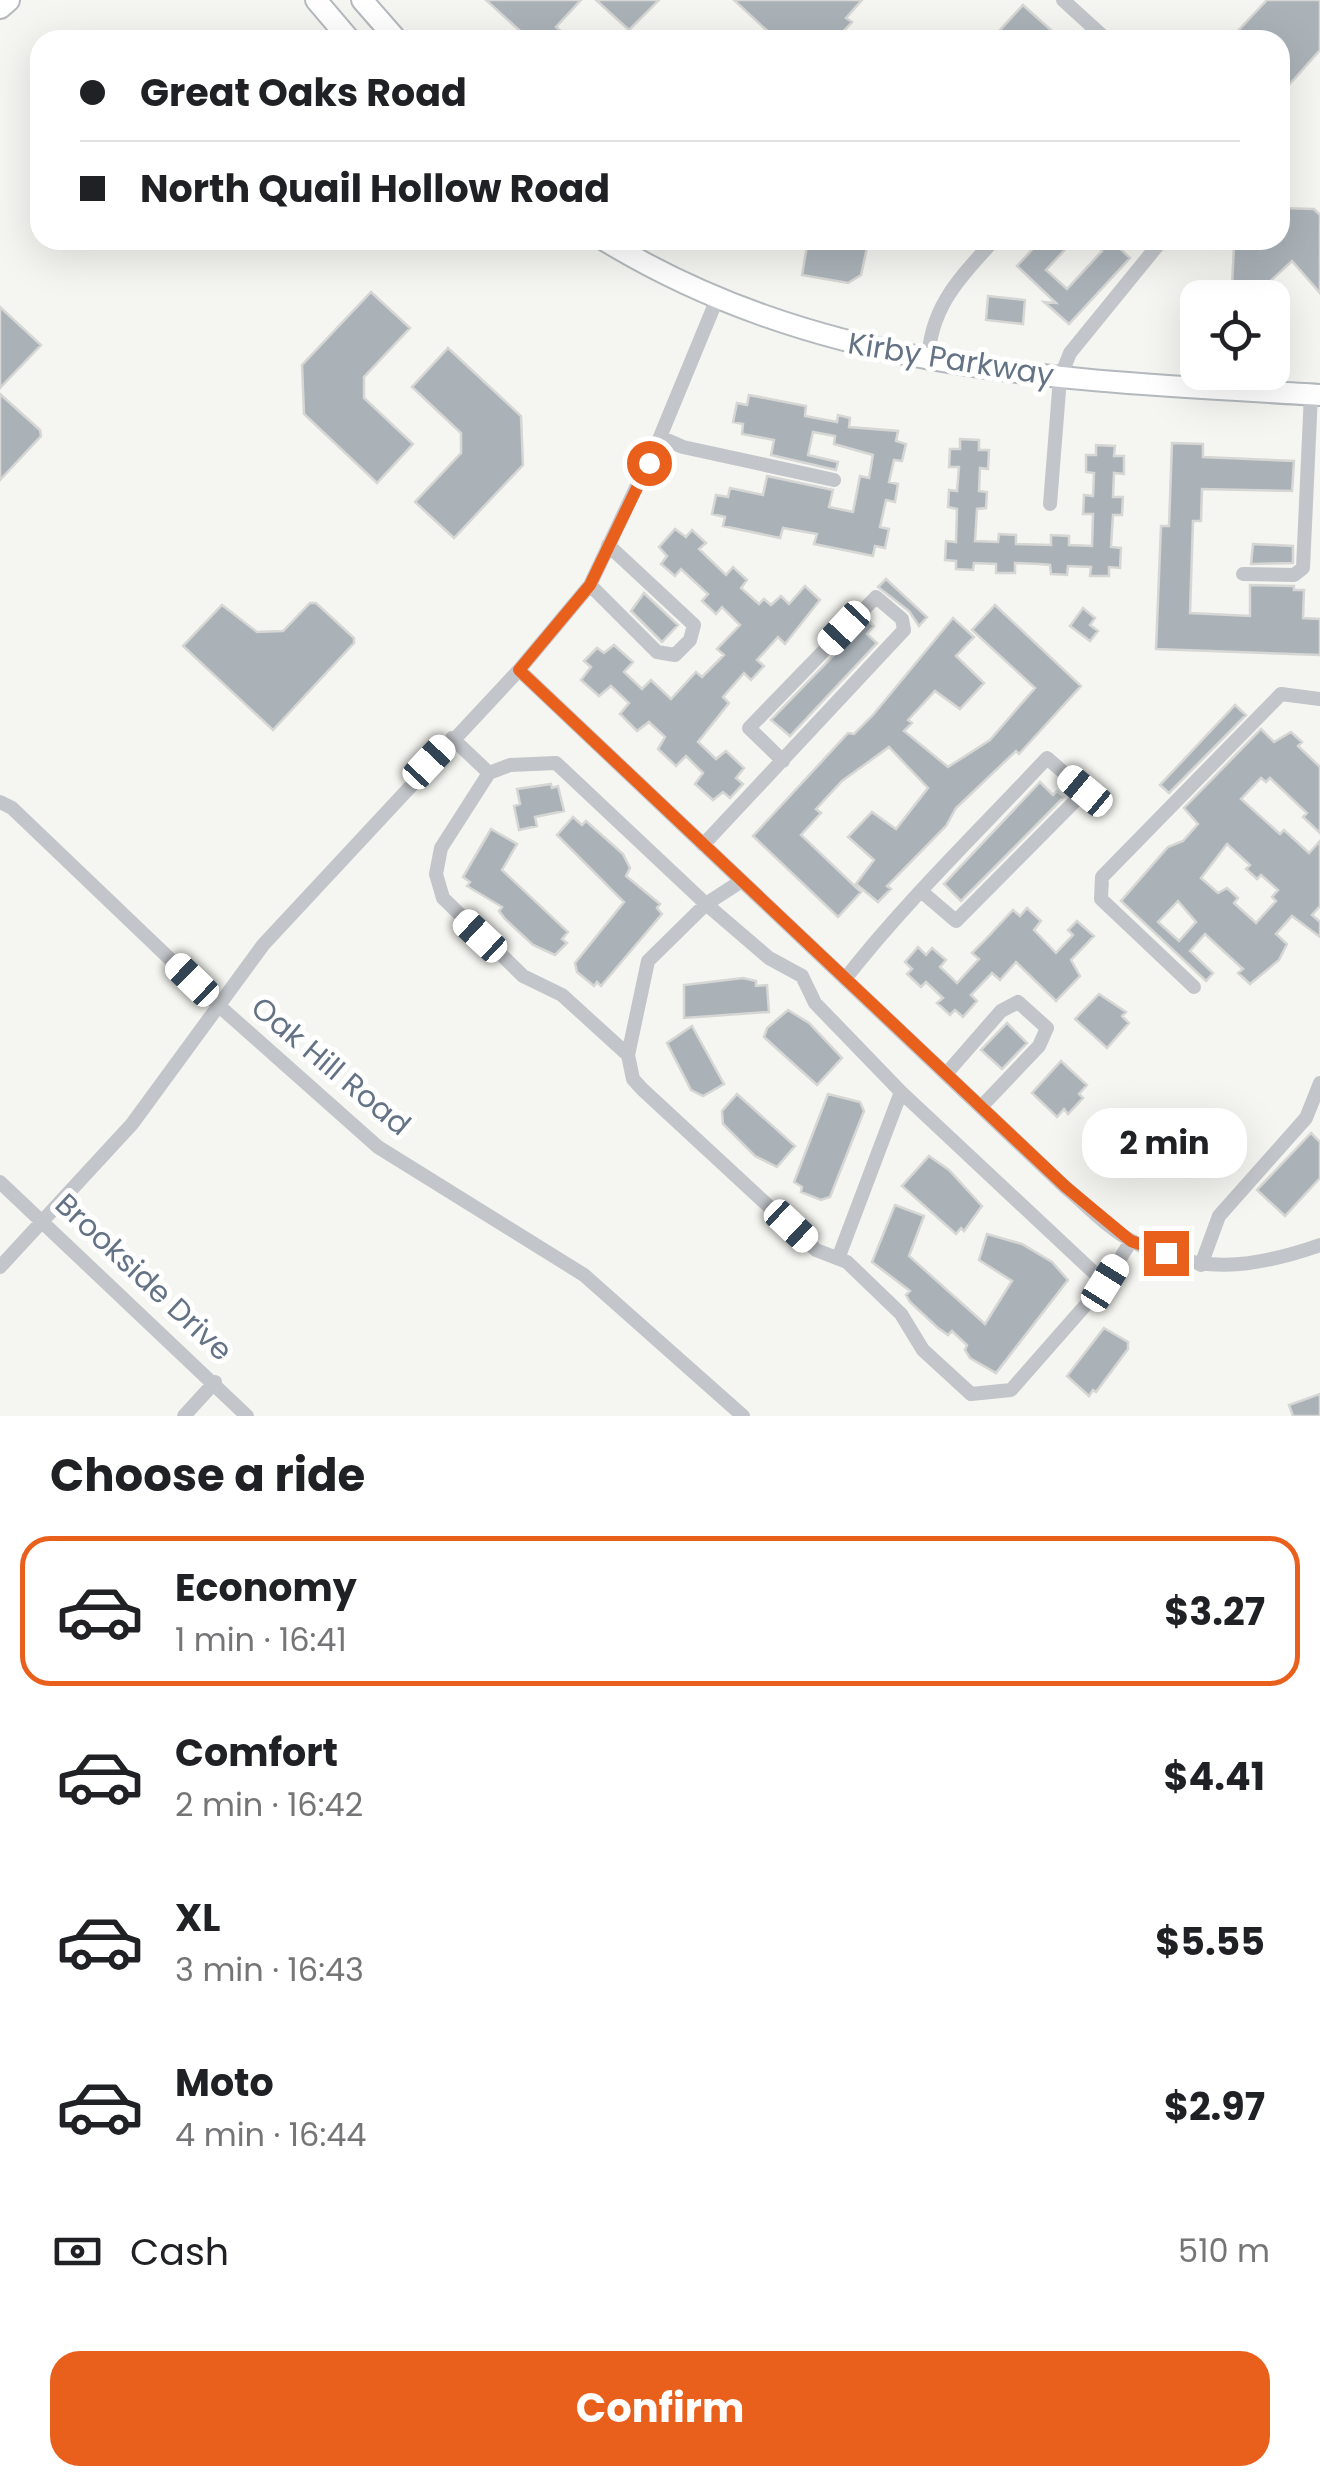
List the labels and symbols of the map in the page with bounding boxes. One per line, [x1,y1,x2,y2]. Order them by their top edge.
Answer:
street label: Kirby Parkway [845,322,1057,397]
route start [627,441,672,486]
car [813,596,875,660]
car [398,730,460,794]
car [1052,760,1118,822]
car [448,905,512,967]
car [160,948,224,1012]
street label: Oak Hill Road [242,986,420,1146]
callout: 2 min [1084,1108,1248,1178]
street label: Brookside Drive [46,1183,242,1371]
car [759,1195,823,1257]
route end [1144,1231,1189,1276]
car [1076,1250,1134,1316]

